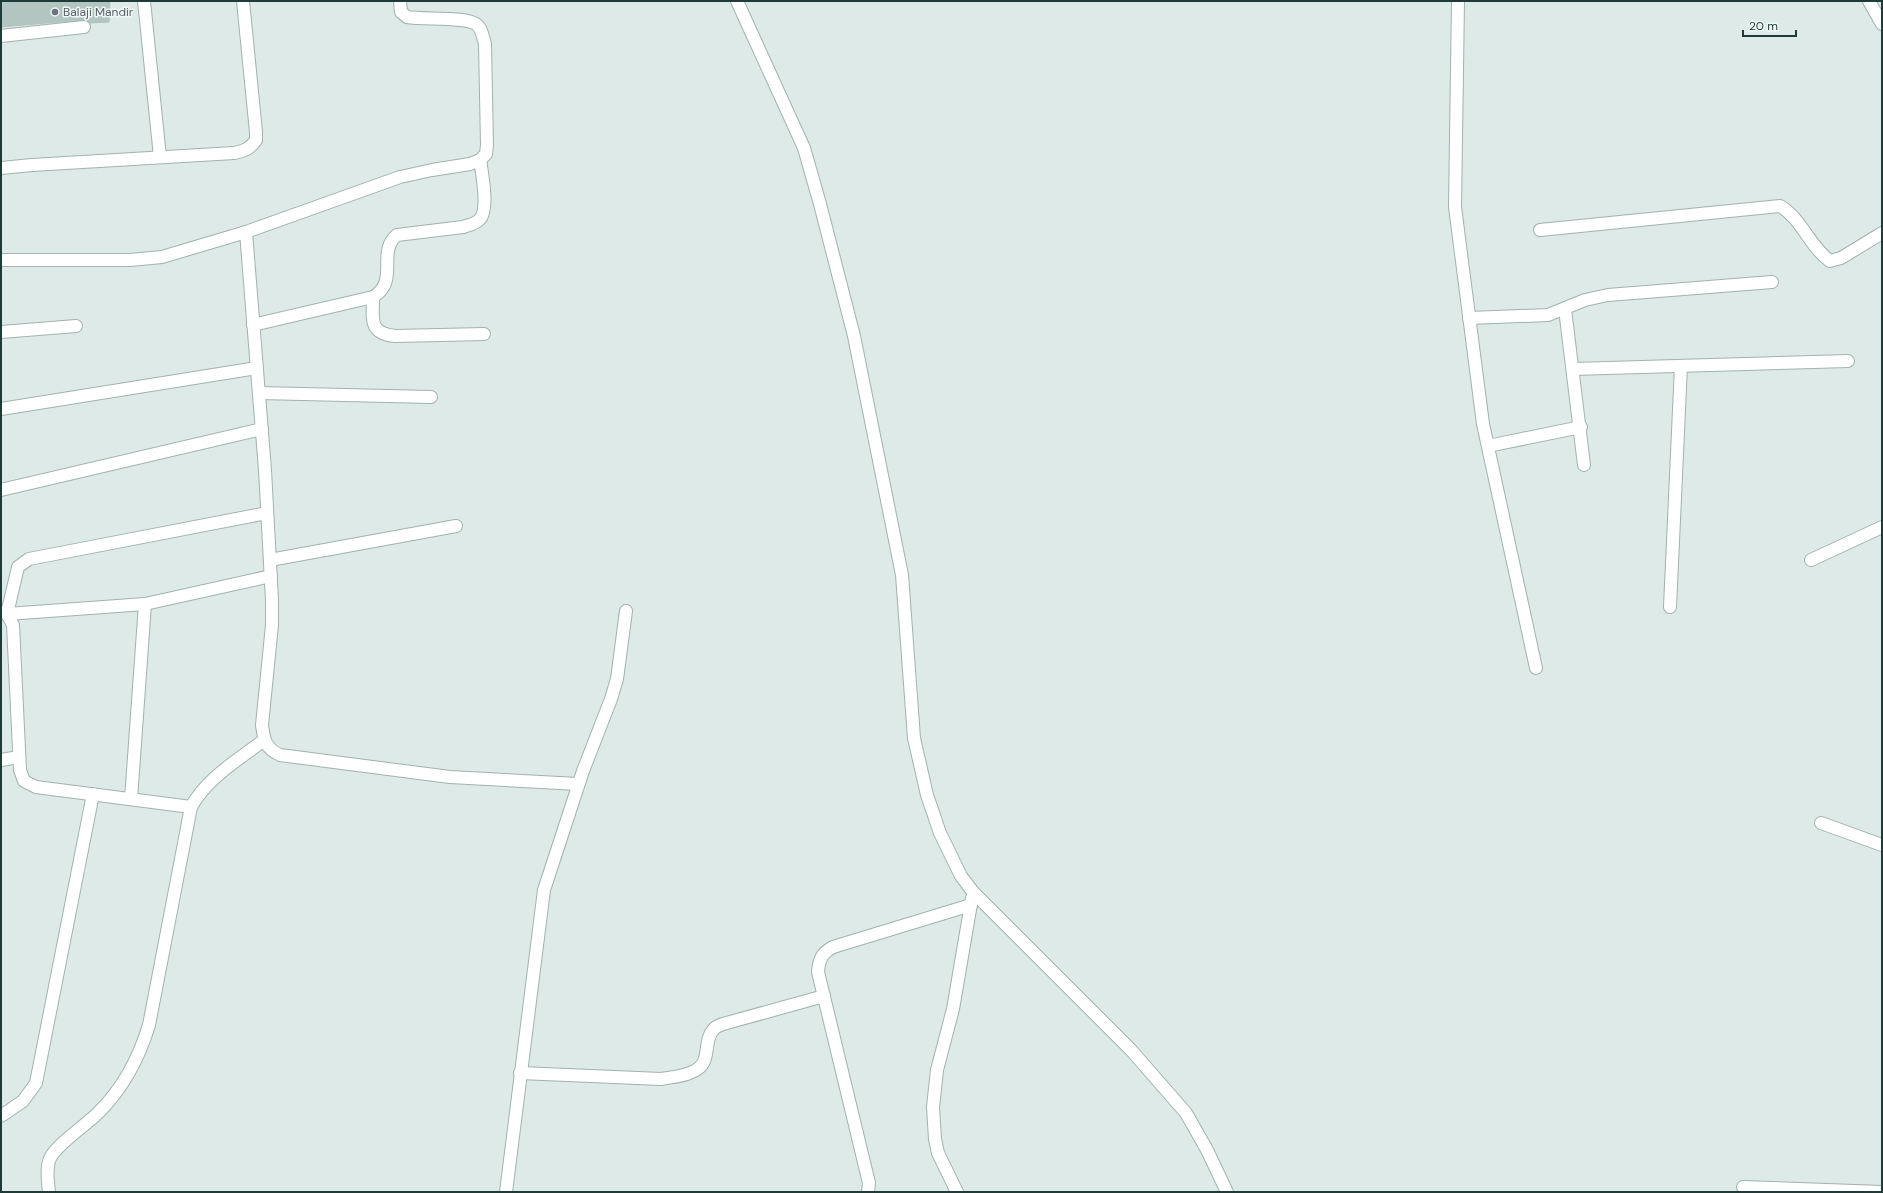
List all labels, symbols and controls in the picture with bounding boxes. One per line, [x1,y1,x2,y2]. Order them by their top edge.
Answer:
place label: Balaji Mandir [63,4,134,20]
marker: Balaji Mandir [50,7,60,17]
scale bar [1743,12,1796,38]
text: 20 m [1749,18,1778,34]

